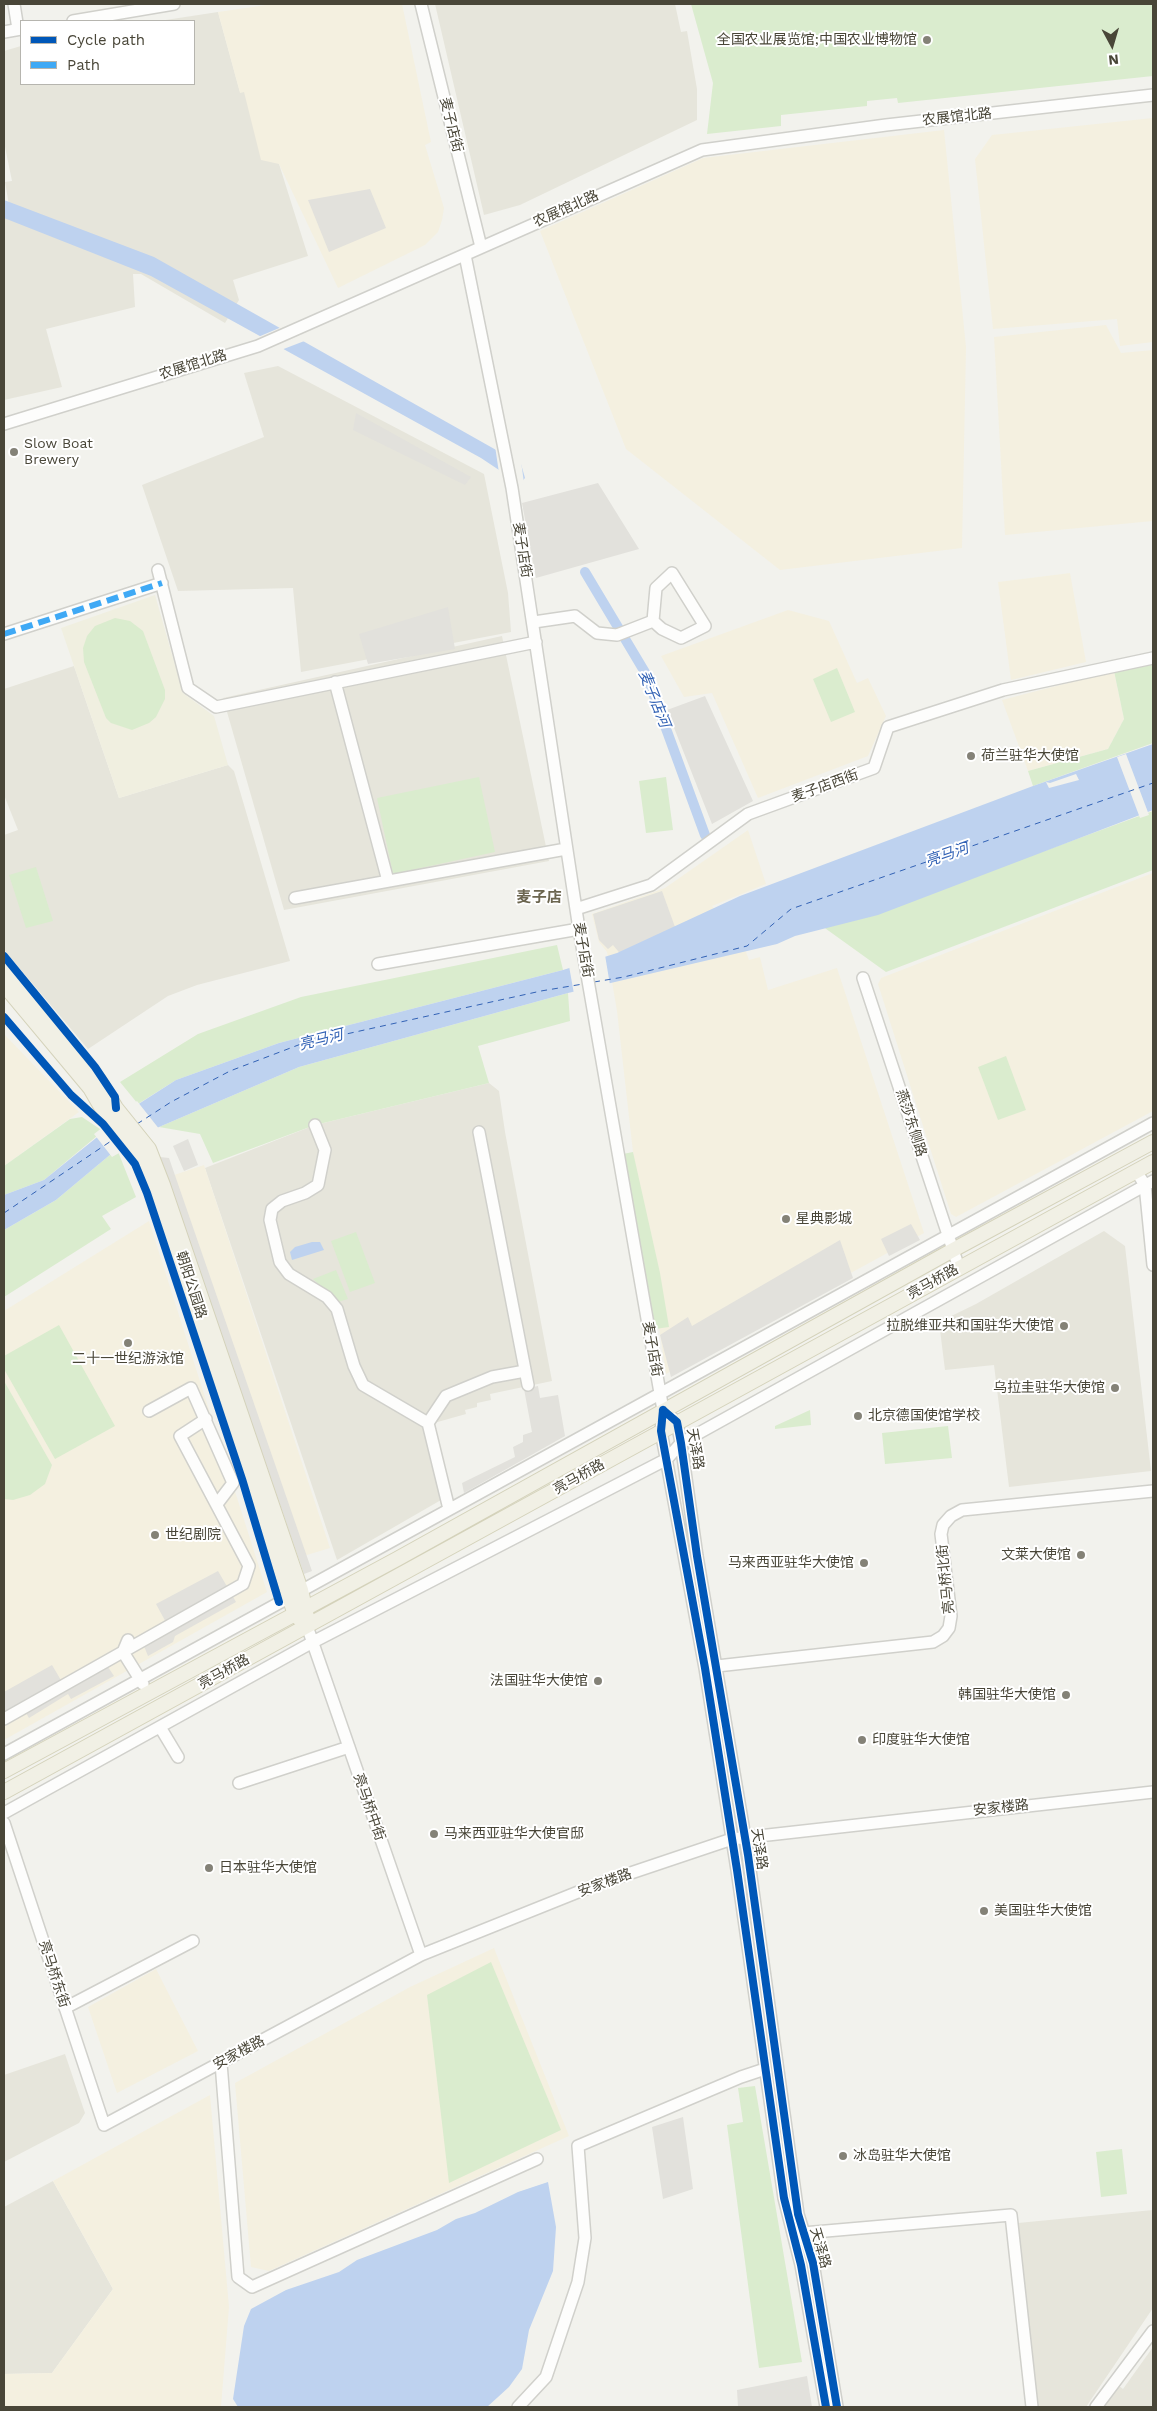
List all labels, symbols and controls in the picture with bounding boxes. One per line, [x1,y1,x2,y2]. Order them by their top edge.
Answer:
legend [20,20,195,85]
north arrow [1087,20,1137,70]
text: Cycle path [67,31,145,49]
place label: 全国农业展览馆;中国农业博物馆 [717,32,917,48]
marker: 全国农业展览馆;中国农业博物馆 [921,34,933,46]
text: N [1108,51,1120,68]
text: Path [67,56,100,74]
street label: 麦子店街 [436,96,466,154]
street label: 农展馆北路 [921,105,993,129]
street label: 农展馆北路 [531,187,601,231]
street label: 农展馆北路 [157,347,229,383]
place label: Slow Boat Brewery [24,436,93,468]
marker: Slow Boat Brewery [8,446,20,458]
street label: 麦子店街 [509,521,535,579]
water label: 麦子店河 [634,668,674,730]
place label: 荷兰驻华大使馆 [981,748,1079,764]
marker: 荷兰驻华大使馆 [965,750,977,762]
street label: 麦子店西街 [789,766,861,806]
water label: 亮马河 [923,839,971,871]
district label: 麦子店 [517,889,561,907]
street label: 麦子店街 [570,921,596,979]
water label: 亮马河 [297,1026,345,1054]
street label: 燕莎东侧路 [892,1087,930,1159]
place label: 星典影城 [796,1211,852,1227]
marker: 星典影城 [780,1213,792,1225]
street label: 朝阳公园路 [172,1249,210,1321]
street label: 亮马桥路 [904,1261,962,1303]
place label: 拉脱维亚共和国驻华大使馆 [886,1318,1054,1334]
street label: 麦子店街 [639,1320,665,1378]
marker: 拉脱维亚共和国驻华大使馆 [1058,1320,1070,1332]
marker: 二十一世纪游泳馆 [122,1337,134,1349]
place label: 二十一世纪游泳馆 [72,1351,184,1367]
place label: 乌拉圭驻华大使馆 [993,1380,1105,1396]
marker: 乌拉圭驻华大使馆 [1109,1382,1121,1394]
place label: 北京德国使馆学校 [868,1408,980,1424]
marker: 北京德国使馆学校 [852,1410,864,1422]
street label: 天泽路 [683,1427,707,1471]
street label: 亮马桥路 [550,1456,608,1498]
place label: 世纪剧院 [165,1527,221,1543]
marker: 世纪剧院 [149,1529,161,1541]
street label: 亮马桥北街 [934,1543,958,1615]
place label: 文莱大使馆 [1001,1547,1071,1563]
marker: 文莱大使馆 [1075,1549,1087,1561]
place label: 马来西亚驻华大使馆 [728,1555,854,1571]
marker: 马来西亚驻华大使馆 [858,1557,870,1569]
street label: 亮马桥路 [195,1651,253,1693]
place label: 法国驻华大使馆 [490,1673,588,1689]
marker: 法国驻华大使馆 [592,1675,604,1687]
place label: 韩国驻华大使馆 [958,1687,1056,1703]
marker: 韩国驻华大使馆 [1060,1689,1072,1701]
place label: 印度驻华大使馆 [872,1732,970,1748]
marker: 印度驻华大使馆 [856,1734,868,1746]
street label: 亮马桥中街 [350,1771,388,1843]
street label: 安家楼路 [972,1797,1030,1819]
place label: 马来西亚驻华大使官邸 [444,1826,584,1842]
street label: 天泽路 [747,1827,771,1871]
marker: 马来西亚驻华大使官邸 [428,1828,440,1840]
place label: 日本驻华大使馆 [219,1860,317,1876]
marker: 日本驻华大使馆 [203,1862,215,1874]
street label: 安家楼路 [576,1866,634,1900]
place label: 美国驻华大使馆 [994,1903,1092,1919]
marker: 美国驻华大使馆 [978,1905,990,1917]
street label: 亮马桥东街 [35,1938,73,2010]
street label: 安家楼路 [210,2032,268,2074]
place label: 冰岛驻华大使馆 [853,2148,951,2164]
marker: 冰岛驻华大使馆 [837,2150,849,2162]
street label: 天泽路 [806,2225,834,2271]

